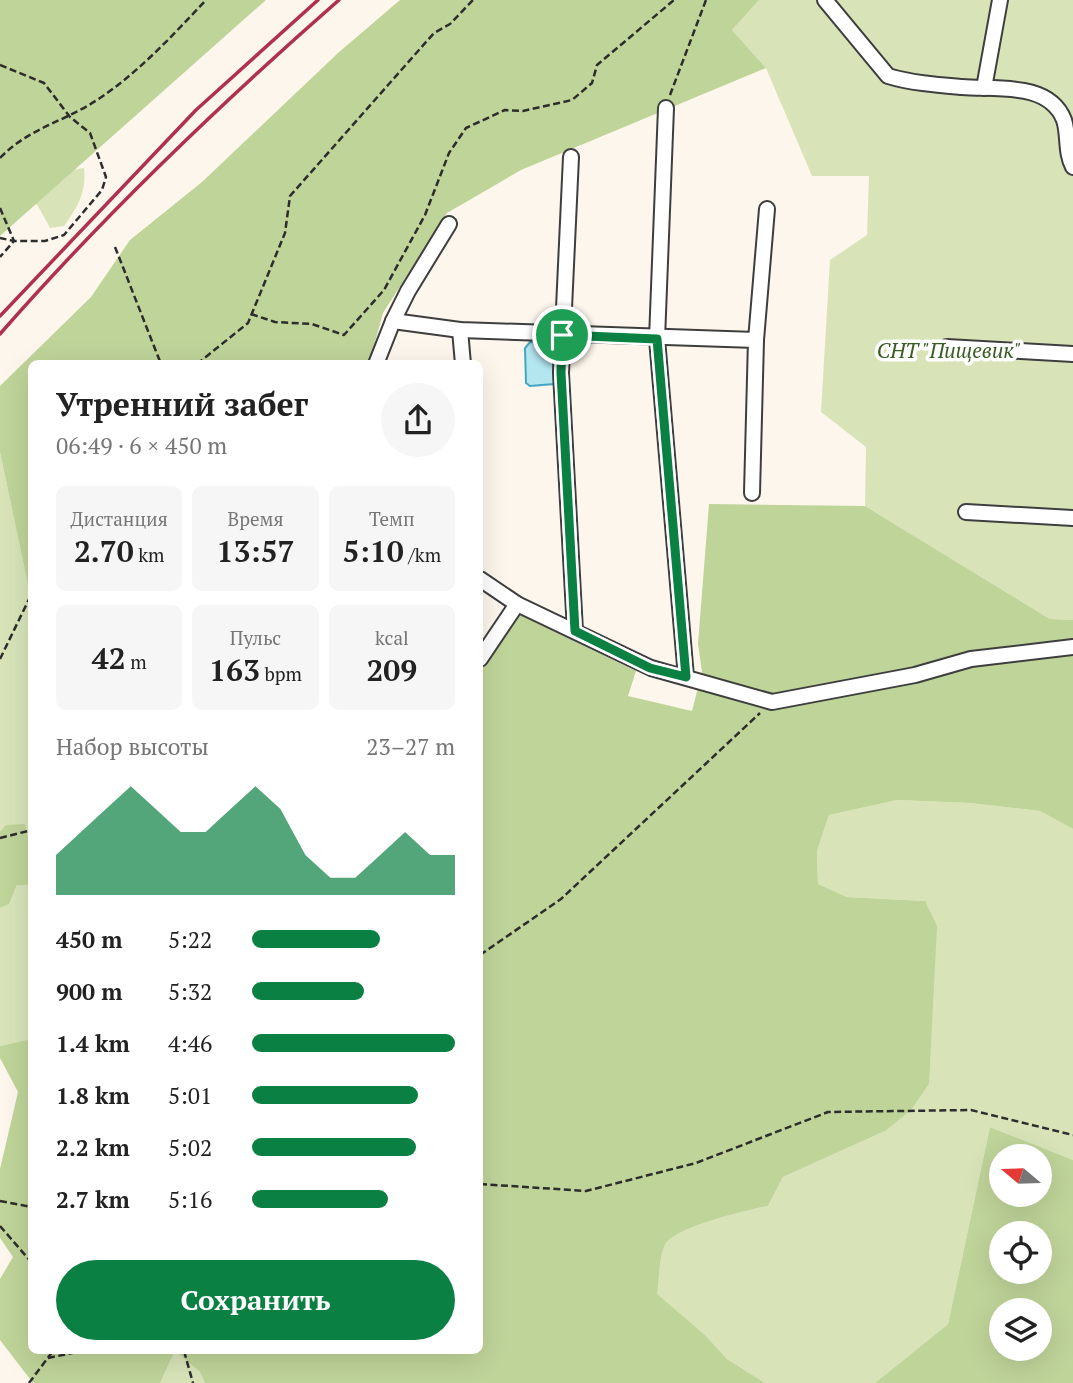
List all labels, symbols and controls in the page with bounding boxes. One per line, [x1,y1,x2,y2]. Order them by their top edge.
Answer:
pin [532,305,592,365]
icon: arrive [543,316,581,354]
park label: СНТ "Пищевик" [877,336,1021,364]
text: Утренний забег [56,383,308,425]
button: share [381,383,455,457]
text: 06:49 · 6 × 450 m [56,430,227,461]
text: Дистанция [71,506,168,531]
text: Время [227,506,284,531]
text: Темп [369,506,415,531]
text: 2.70 [74,531,134,571]
text: 13:57 [216,531,295,571]
text: 5:10 [343,531,404,571]
text: km [134,542,164,567]
text: /km [404,542,441,567]
text: Пульс [230,625,281,650]
text: kcal [375,625,409,650]
text: 42 [92,638,126,678]
text: m [126,649,147,674]
text: 163 [209,650,260,690]
text: 209 [366,650,417,690]
text: bpm [260,661,302,686]
text: Набор высоты [56,731,209,762]
text: 23–27 m [366,731,455,762]
text: 450 m [56,924,122,955]
text: 5:22 [168,924,212,955]
text: 900 m [56,976,122,1007]
text: 5:32 [168,976,212,1007]
text: 1.4 km [56,1028,130,1059]
text: 4:46 [168,1028,212,1059]
text: 1.8 km [56,1080,130,1111]
text: 5:01 [168,1080,212,1111]
text: 2.2 km [56,1132,130,1163]
text: 5:02 [168,1132,212,1163]
north arrow [989,1144,1052,1208]
map controls [989,1144,1052,1361]
text: 2.7 km [56,1184,130,1215]
text: 5:16 [168,1184,212,1215]
button: locate [989,1221,1052,1284]
button: Сохранить [56,1260,455,1340]
button: layers [989,1298,1052,1361]

